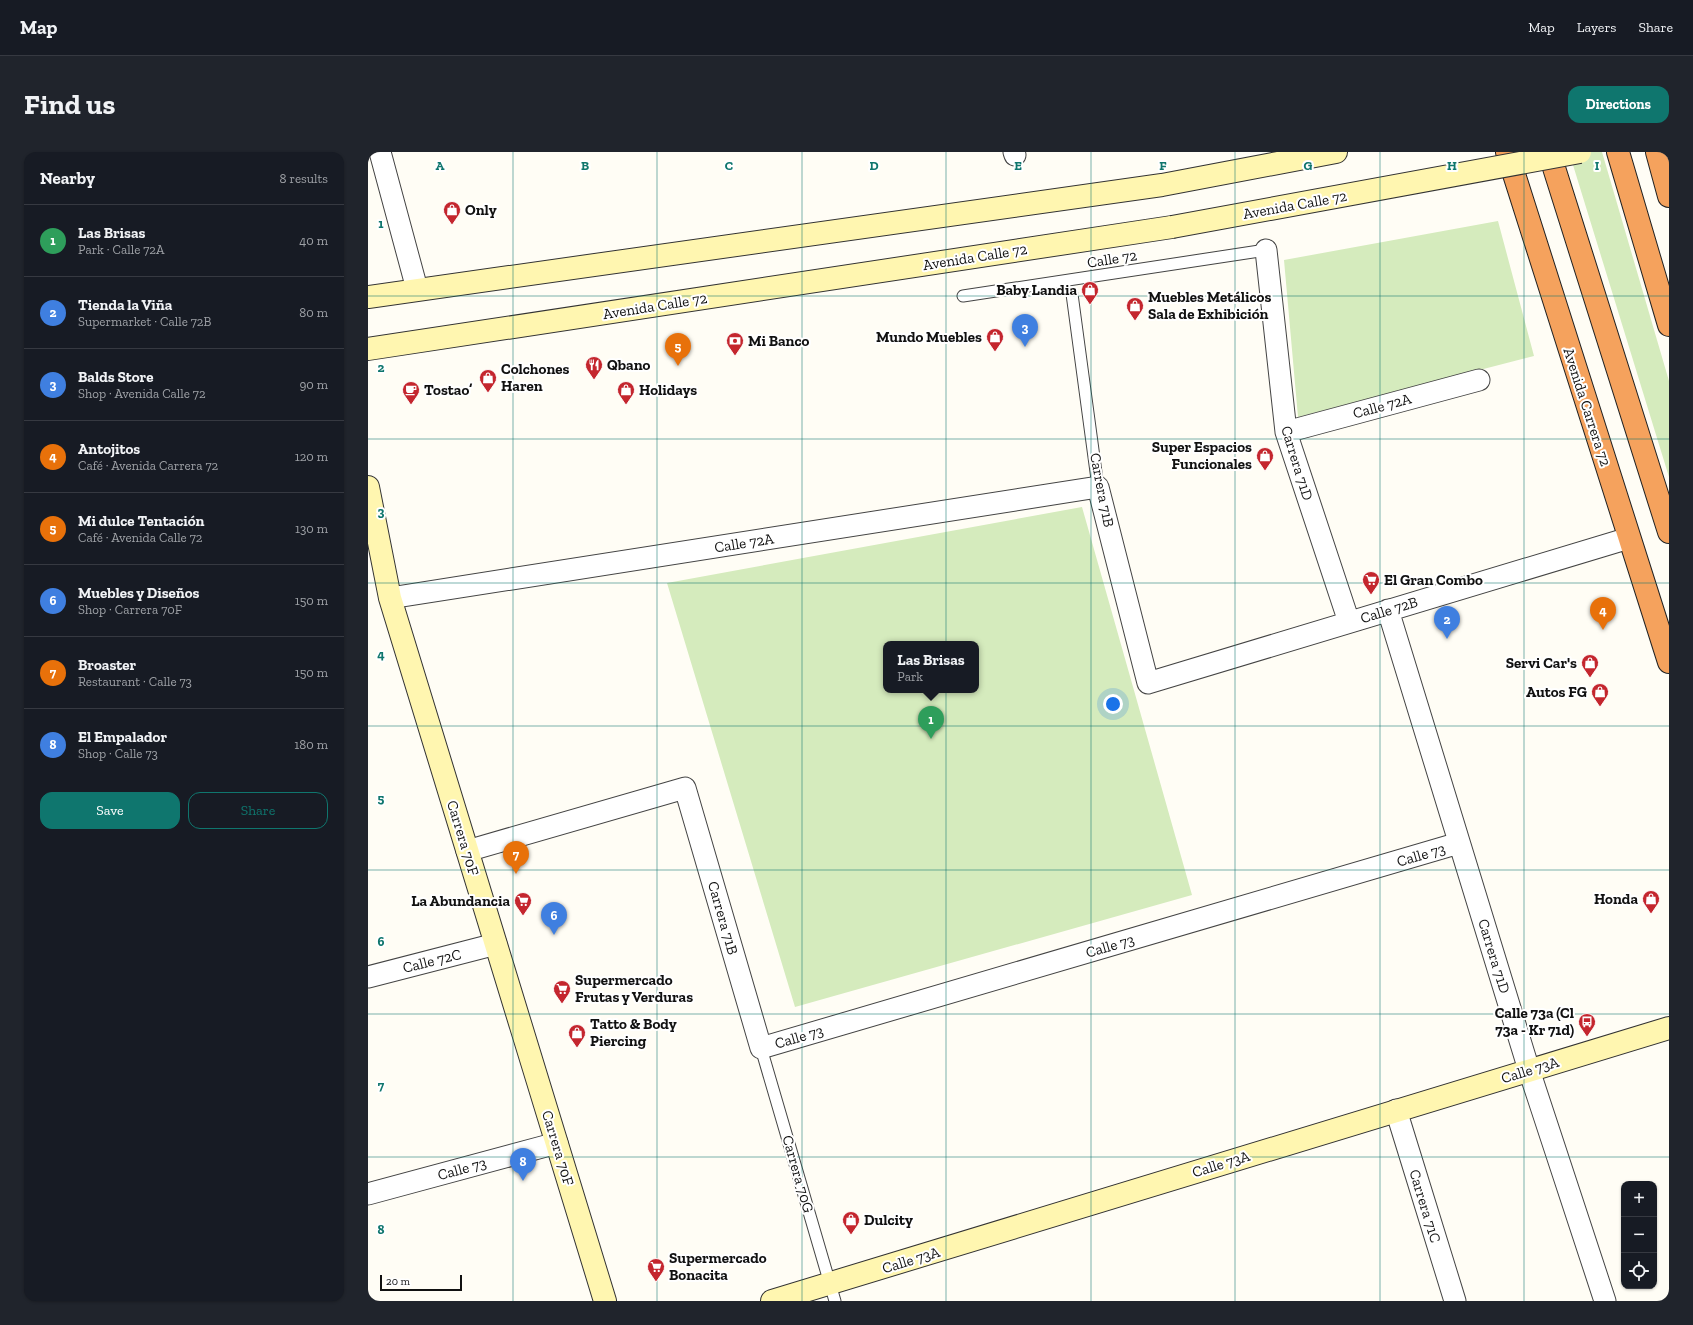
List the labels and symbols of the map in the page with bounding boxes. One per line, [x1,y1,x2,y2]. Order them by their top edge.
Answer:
text: A [436,158,445,173]
text: B [581,158,589,173]
text: C [725,158,733,173]
text: D [869,158,879,173]
text: E [1014,158,1022,173]
text: F [1159,158,1167,173]
text: G [1304,158,1313,173]
text: H [1447,158,1457,173]
text: I [1595,158,1600,173]
street label: Avenida Calle 72 [1242,187,1349,223]
shop icon: Only [442,200,462,225]
place label: Only [465,201,497,219]
text: 1 [378,216,384,231]
street label: Avenida Calle 72 [922,240,1029,274]
street label: Calle 72 [1086,246,1138,272]
shop icon: Baby Landia [1080,280,1100,305]
place label: Baby Landia [996,281,1077,299]
place label: Muebles Metálicos Sala de Exhibición [1148,288,1271,323]
street label: Avenida Calle 72 [602,289,709,323]
shop icon: Muebles Metálicos Sala de Exhibición [1125,296,1145,321]
pin: 3 [1012,314,1038,347]
shop icon: Mundo Muebles [985,327,1005,352]
place label: Mundo Muebles [876,328,982,346]
bank icon: Mi Banco [725,331,745,356]
place label: Mi Banco [748,332,810,350]
pin: 5 [665,333,691,366]
street label: Avenida Carrera 72 [1559,346,1615,469]
restaurant icon: Qbano [584,355,604,380]
place label: Qbano [607,356,651,374]
text: 2 [378,360,385,375]
place label: Colchones Haren [501,360,570,395]
shop icon: Colchones Haren [478,368,498,393]
cafe icon: Tostao’ [401,380,421,405]
shop icon: Holidays [616,380,636,405]
place label: Tostao’ [424,381,473,399]
place label: Holidays [639,381,697,399]
street label: Calle 72A [1351,389,1414,422]
street label: Carrera 71D [1277,424,1317,502]
place label: Super Espacios Funcionales [1152,438,1252,473]
shop icon: Super Espacios Funcionales [1255,446,1275,471]
street label: Carrera 71B [1086,451,1118,529]
text: 3 [378,504,385,519]
street label: Calle 72A [713,529,775,557]
supermarket icon: El Gran Combo [1361,570,1381,595]
place label: El Gran Combo [1384,571,1483,589]
street label: Calle 72B [1358,593,1420,627]
pin: 4 [1590,597,1616,630]
pin: 2 [1434,606,1460,639]
text: 4 [377,647,385,662]
shop icon: Servi Car's [1580,653,1600,678]
place label: Servi Car's [1506,654,1577,672]
shop icon: Autos FG [1590,682,1610,707]
place label: Autos FG [1526,683,1587,701]
your location [1103,694,1123,714]
pin: 1 [918,706,944,739]
text: 5 [378,791,385,806]
street label: Carrera 70F [443,798,483,878]
street label: Calle 73 [1395,839,1447,871]
pin: 7 [503,841,529,874]
street label: Carrera 71B [704,879,742,957]
shop icon: Honda [1641,889,1661,914]
place label: Honda [1594,890,1638,908]
supermarket icon: La Abundancia [513,891,533,916]
place label: La Abundancia [411,892,510,910]
pin: 6 [541,902,567,935]
street label: Carrera 71D [1474,917,1514,995]
street label: Calle 73 [1084,930,1136,962]
text: 6 [378,934,385,949]
street label: Calle 72C [401,945,463,977]
place label: Supermercado Frutas y Verduras [575,971,693,1006]
supermarket icon: Supermercado Frutas y Verduras [552,979,572,1004]
place label: Calle 73a (Cl 73a - Kr 71d) [1495,1004,1574,1039]
bus stop icon: Calle 73a (Cl 73a - Kr 71d) [1577,1012,1597,1037]
place label: Tatto & Body Piercing [590,1015,677,1050]
street label: Calle 73 [773,1021,825,1053]
shop icon: Tatto & Body Piercing [567,1023,587,1048]
street label: Calle 73A [1499,1053,1561,1087]
text: 7 [378,1078,385,1093]
street label: Carrera 70F [538,1108,578,1188]
street label: Carrera 70G [778,1133,818,1215]
street label: Calle 73A [1190,1147,1252,1181]
pin: 8 [510,1148,536,1181]
street label: Calle 73 [436,1154,488,1184]
street label: Carrera 71C [1405,1167,1445,1245]
shop icon: Dulcity [841,1210,861,1235]
place label: Dulcity [864,1211,913,1229]
text: 8 [377,1222,385,1237]
street label: Calle 73A [880,1243,942,1277]
place label: Supermercado Bonacita [669,1249,767,1284]
supermarket icon: Supermercado Bonacita [646,1257,666,1282]
scale bar [380,1273,462,1292]

